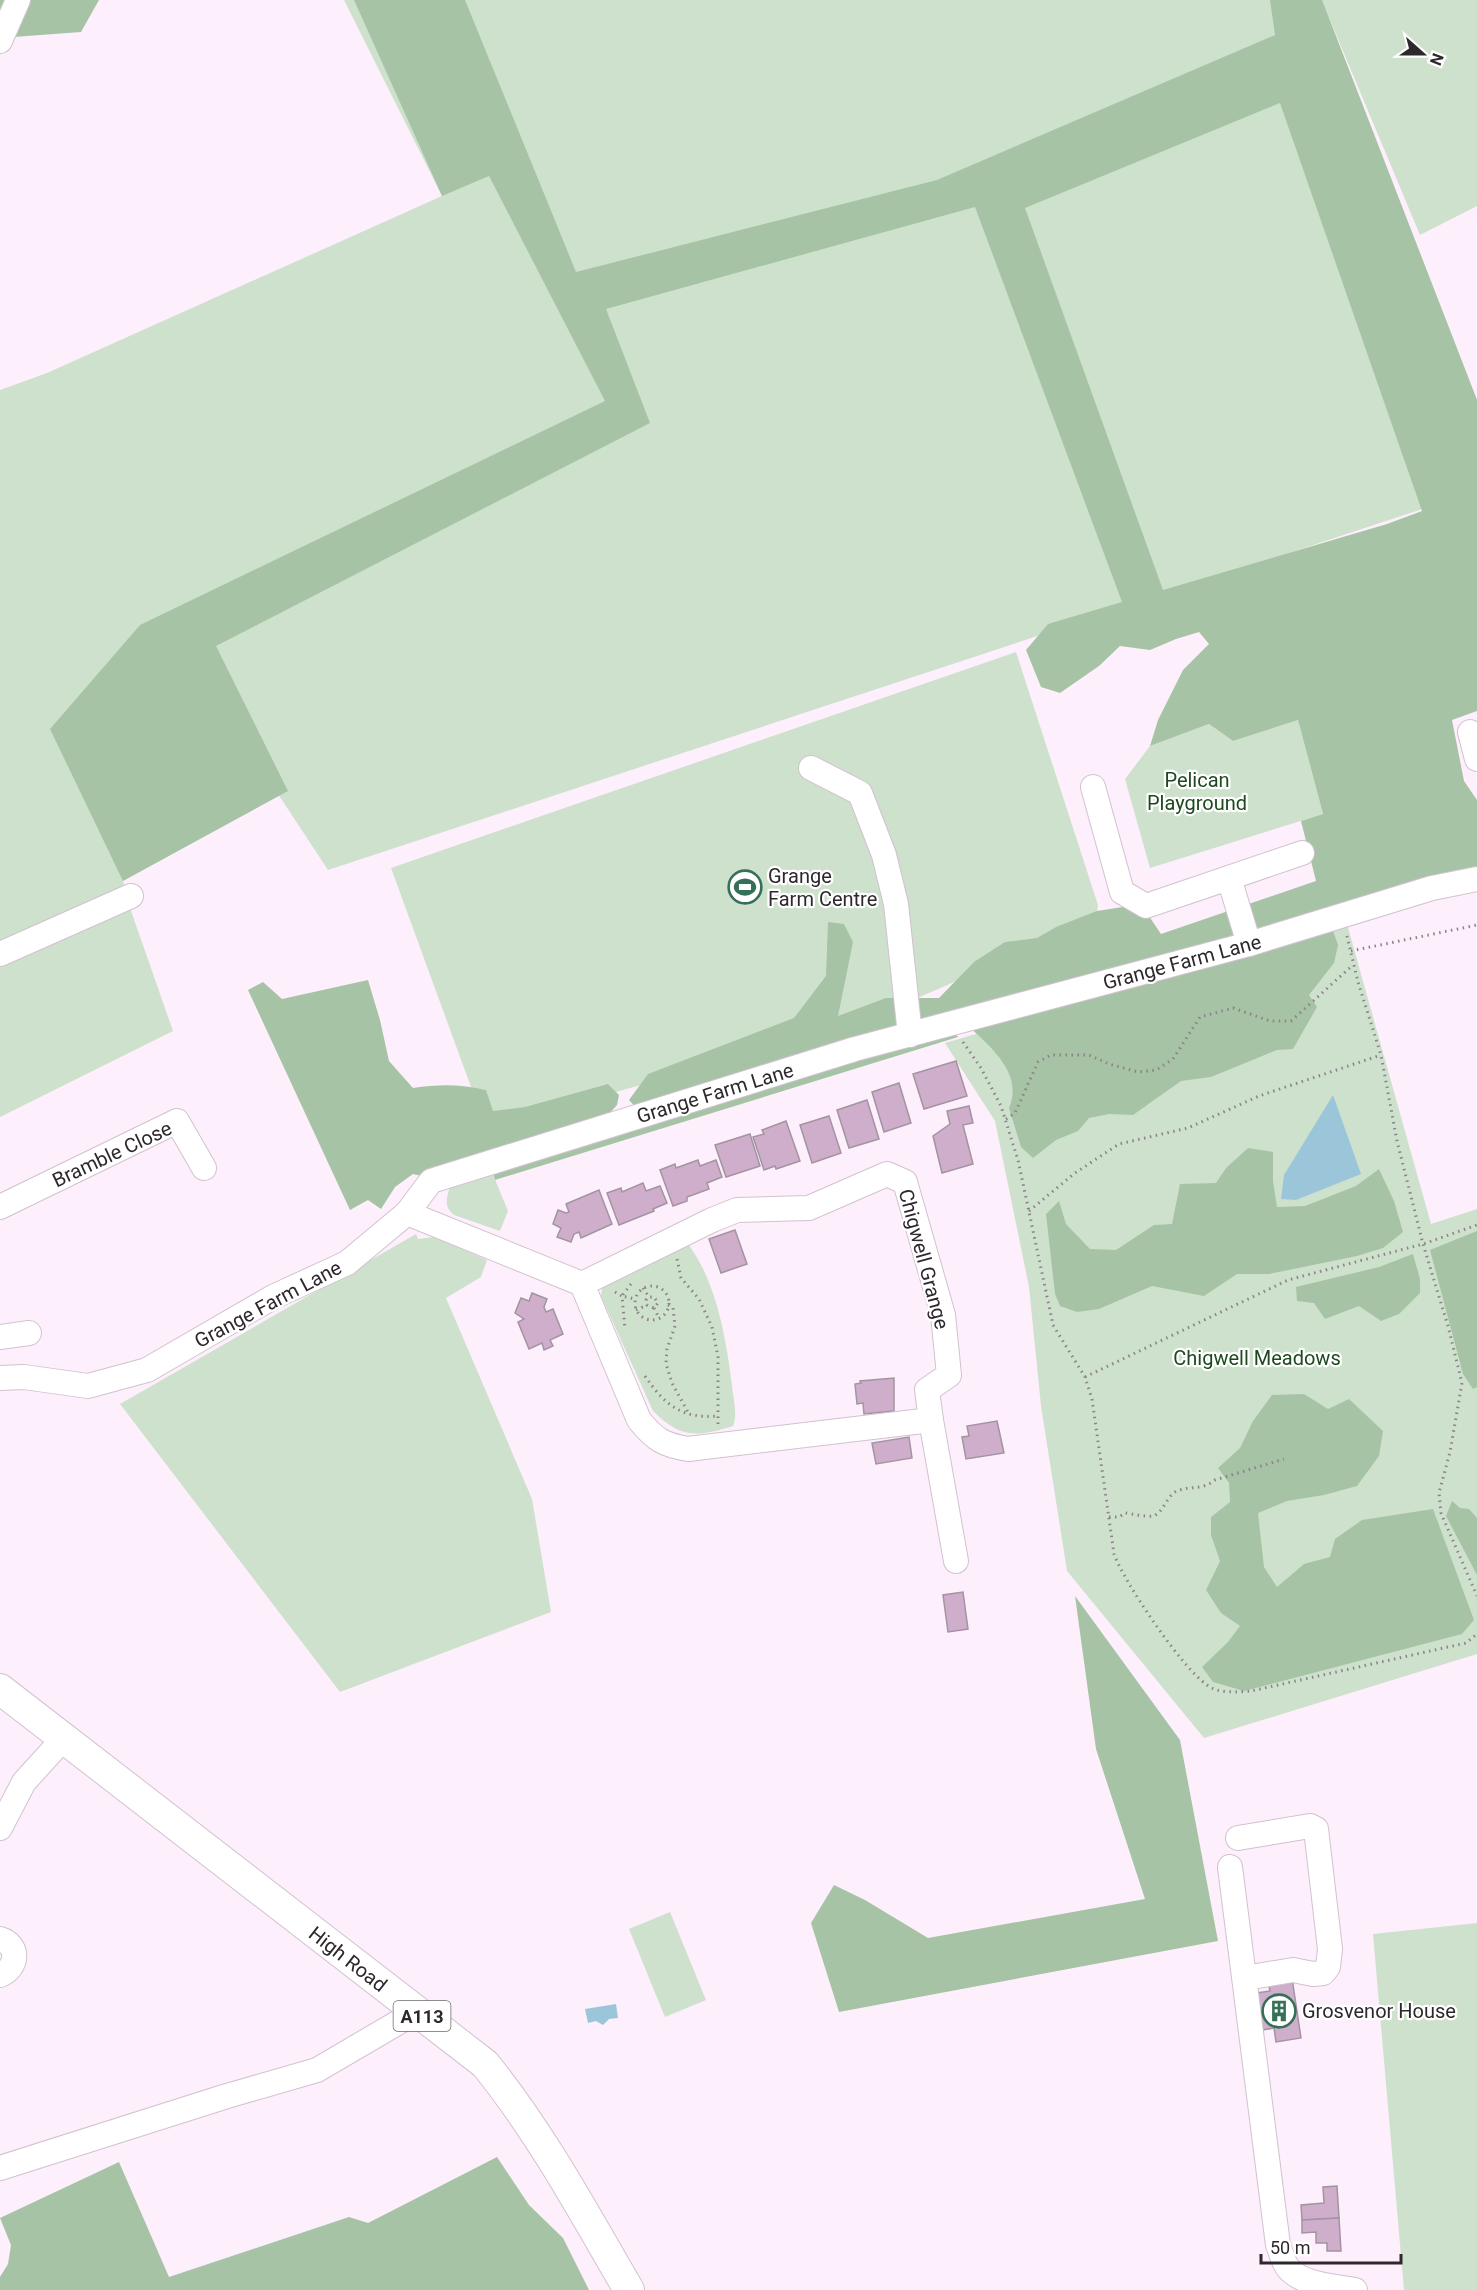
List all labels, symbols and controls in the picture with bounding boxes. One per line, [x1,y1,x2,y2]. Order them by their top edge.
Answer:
north arrow [1393,24,1453,84]
text: N [1426,51,1447,68]
park label: Pelican Playground [1147,768,1247,815]
place label: Grange Farm Centre [768,864,877,911]
sports icon: Grange Farm Centre [727,869,763,905]
street label: Grange Farm Lane [1100,929,1264,995]
street label: Grange Farm Lane [634,1058,796,1128]
street label: Bramble Close [48,1116,176,1192]
street label: Chigwell Grange [894,1186,954,1332]
street label: Grange Farm Lane [190,1255,346,1353]
park label: Chigwell Meadows [1173,1346,1341,1370]
street label: High Road [304,1921,392,1997]
building icon: Grosvenor House [1261,1993,1297,2029]
place label: Grosvenor House [1302,1999,1456,2023]
road number: A113 [394,2001,450,2031]
scale bar [1261,2227,1400,2265]
text: 50 m [1270,2237,1310,2258]

